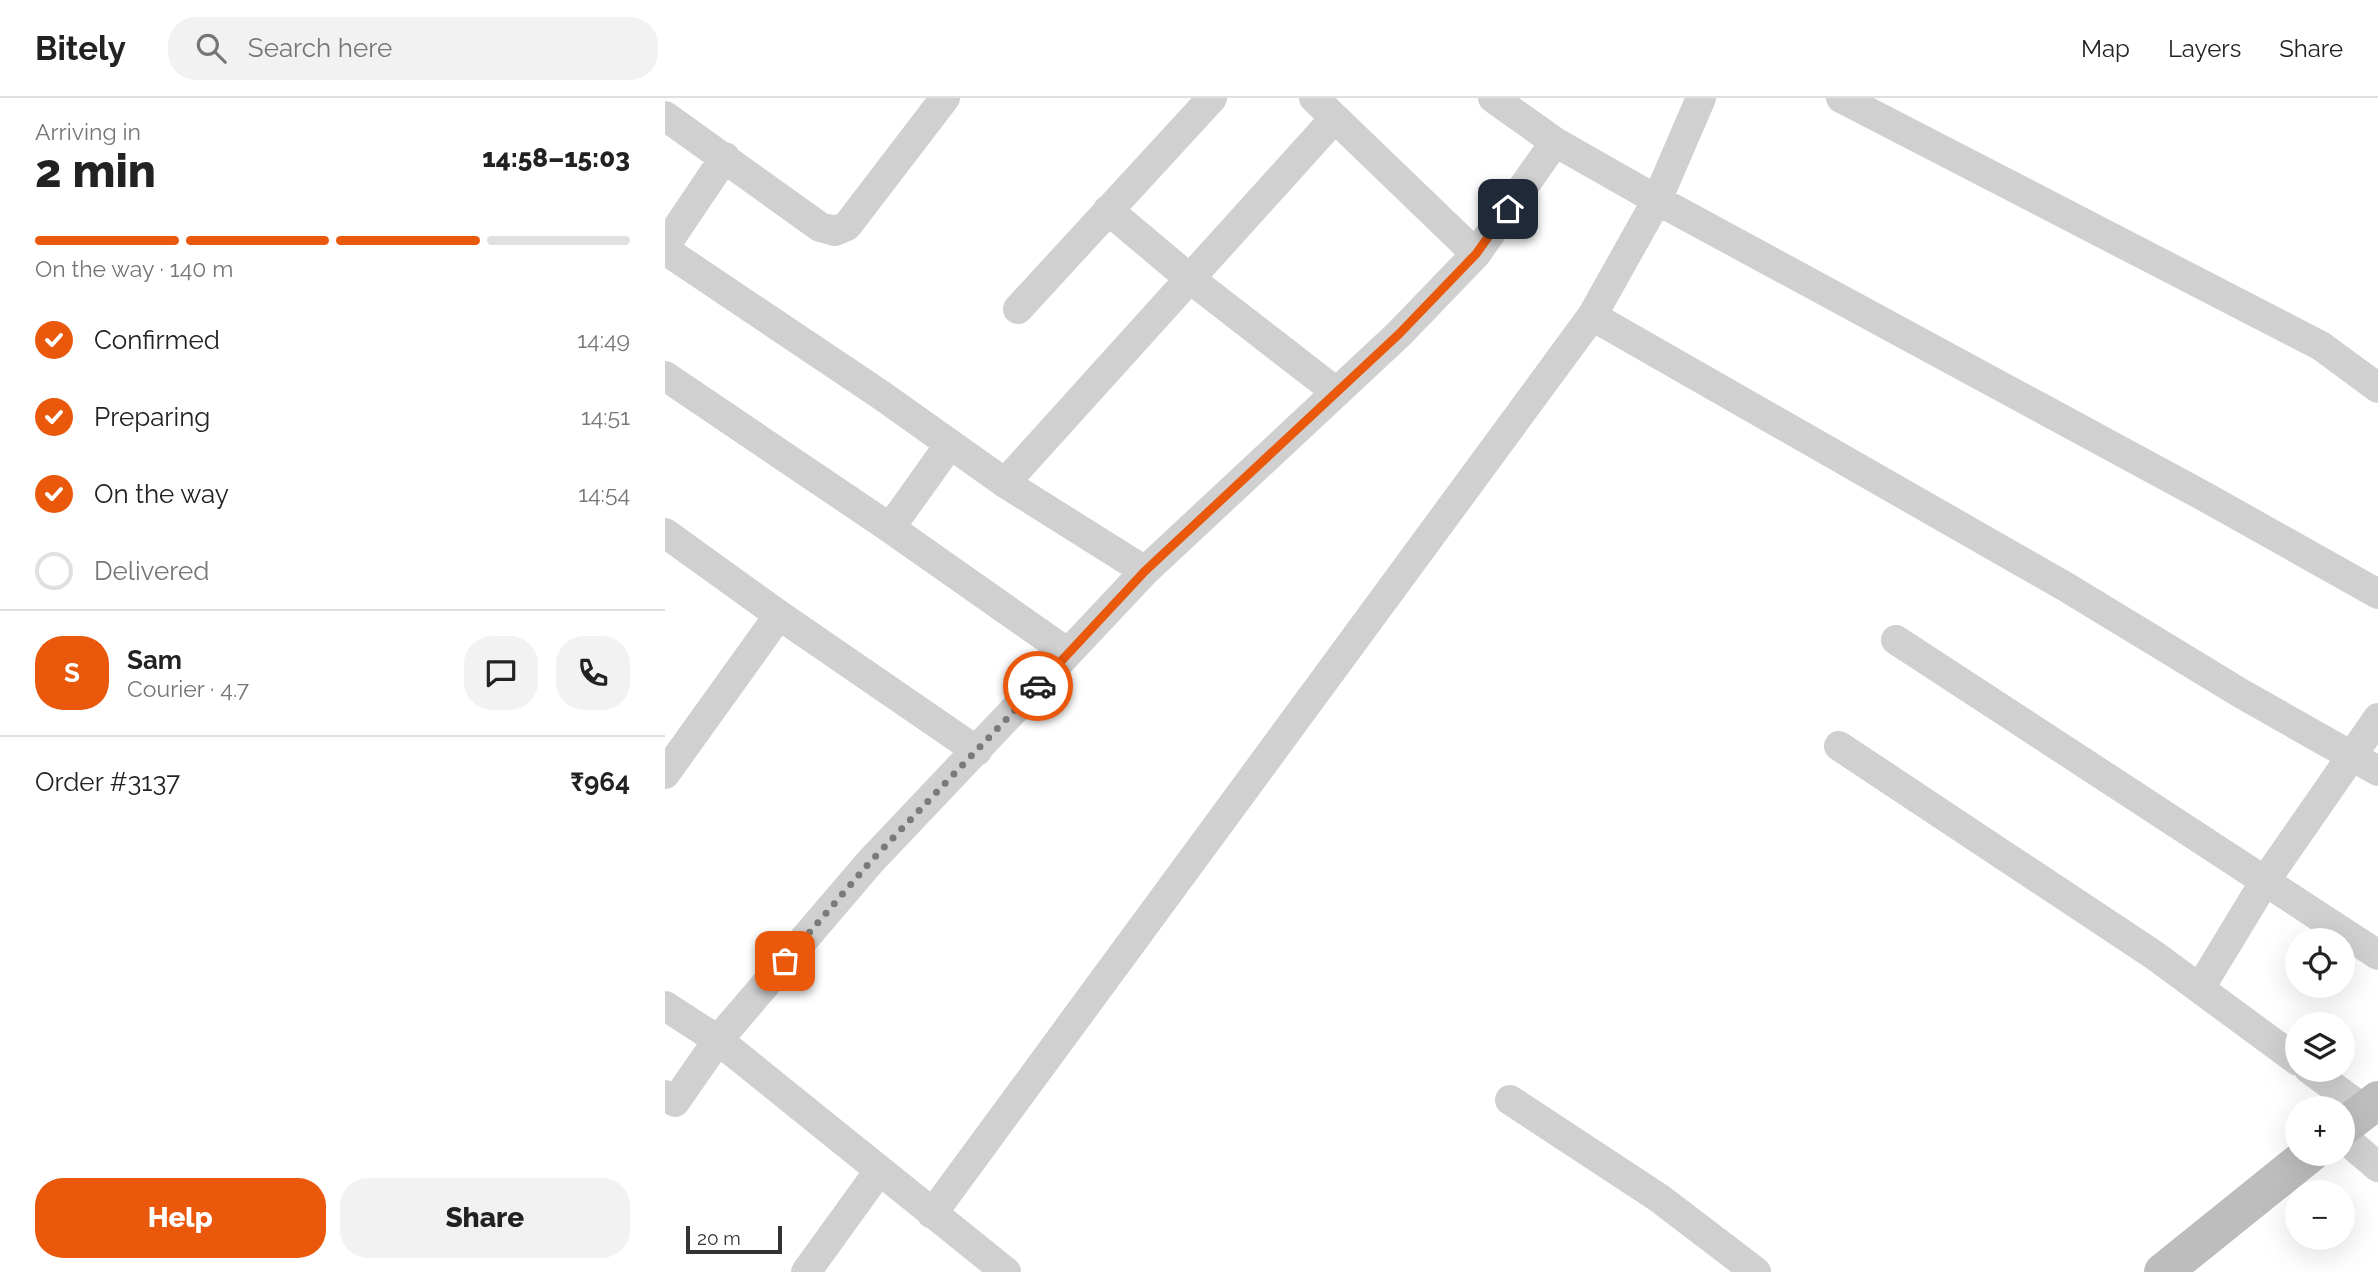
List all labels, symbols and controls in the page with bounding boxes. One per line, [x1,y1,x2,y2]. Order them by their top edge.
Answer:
search box [168,17,658,80]
text: Bitely [35,29,126,68]
icon: search [192,29,230,67]
text: Search here [248,33,392,63]
text: Map [2081,34,2130,63]
text: Layers [2168,34,2241,63]
text: Share [2279,34,2343,63]
text: Arriving in [35,118,141,145]
text: 14:58–15:03 [482,143,630,173]
text: 2 min [35,144,156,198]
pin [1478,179,1538,239]
icon: home [1489,190,1527,228]
text: On the way · 140 m [35,255,233,282]
icon: check [35,321,73,359]
text: Confirmed [94,325,220,355]
text: 14:49 [577,326,630,353]
icon: check [35,398,73,436]
text: Preparing [94,402,210,432]
text: 14:51 [581,403,630,430]
icon: check [35,475,73,513]
text: On the way [94,479,229,509]
text: 14:54 [578,480,630,507]
text: Delivered [94,556,209,586]
button: chat [464,636,538,710]
button: phone [556,636,630,710]
text: Sam [127,645,182,675]
courier [1003,651,1073,721]
text: S [64,658,80,688]
icon: car [1019,667,1057,705]
text: Courier · 4.7 [127,675,249,702]
text: Order #3137 [35,767,180,797]
text: ₹964 [570,767,630,797]
map controls [2285,928,2355,1250]
button: locate [2285,928,2355,998]
pin [755,931,815,991]
icon: bag [766,942,804,980]
button: layers [2285,1012,2355,1082]
button: + [2285,1096,2355,1166]
button: Help [35,1178,326,1258]
button: Share [340,1178,630,1258]
button: − [2285,1180,2355,1250]
scale bar [686,1223,782,1255]
text: 20 m [697,1227,741,1249]

